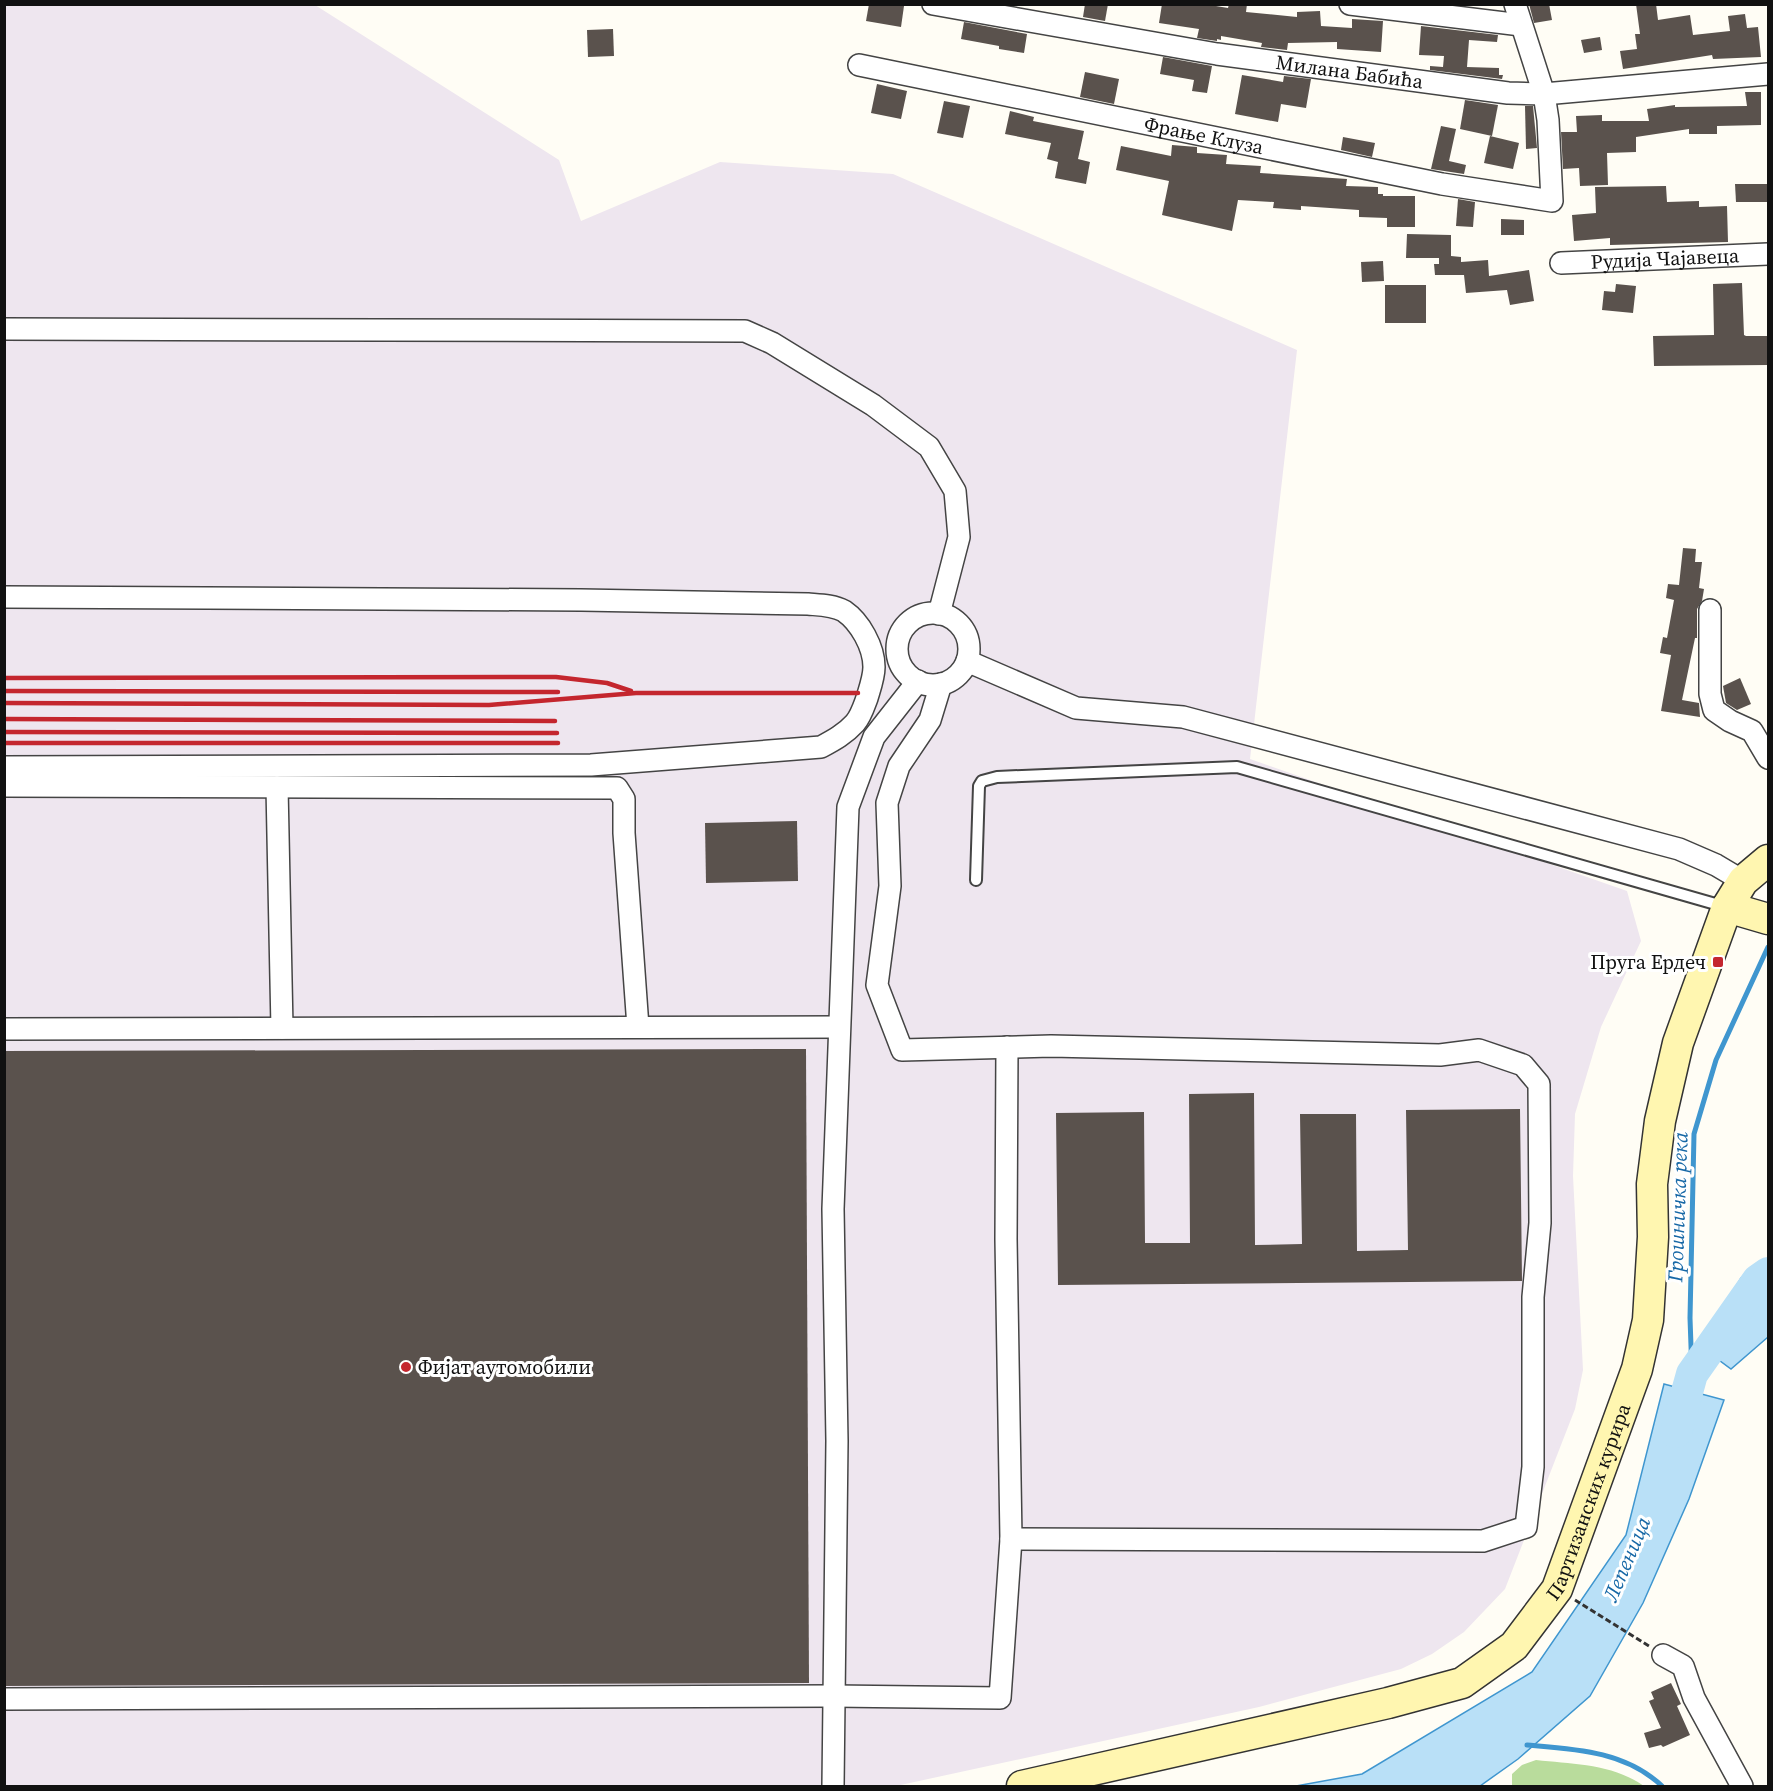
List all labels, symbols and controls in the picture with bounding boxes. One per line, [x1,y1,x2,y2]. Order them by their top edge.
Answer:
street label: Милана Бабића [1274,48,1426,96]
street label: Фрање Клуза [1142,110,1267,161]
street label: Рудија Чајавеца [1590,241,1741,276]
place label: Пруга Ердеч [1590,948,1706,976]
marker: Пруга Ердеч [1711,955,1725,969]
water label: Грошничка река [1660,1131,1695,1284]
place label: Фијат аутомобили [418,1353,591,1381]
marker: Фијат аутомобили [399,1360,413,1374]
street label: Партизанских курира [1539,1399,1638,1606]
water label: Лепеница [1595,1512,1657,1606]

